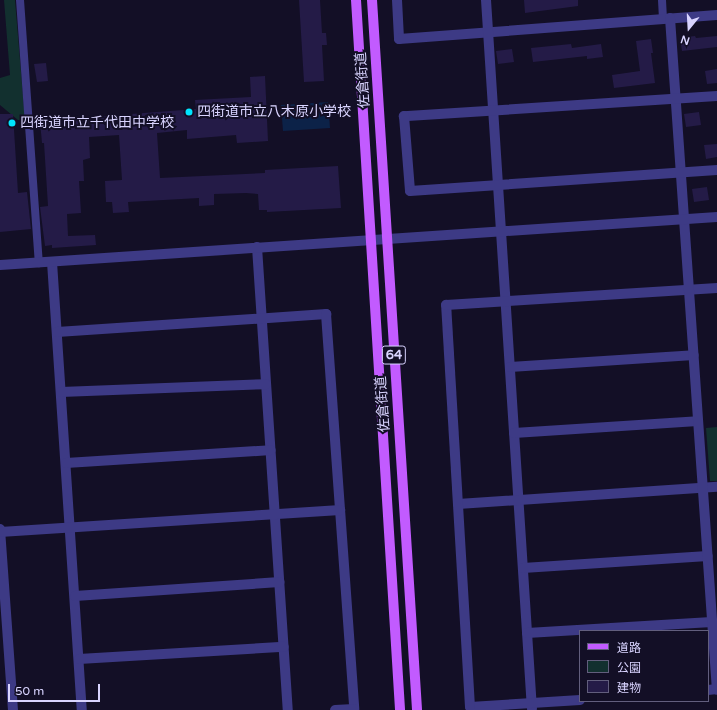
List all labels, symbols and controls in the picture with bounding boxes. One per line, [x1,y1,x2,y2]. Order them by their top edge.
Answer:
north arrow [669,8,709,48]
text: N [679,32,691,47]
street label: 佐倉街道 [353,51,373,109]
place label: 四街道市立八木原小学校 [197,104,351,120]
marker: 四街道市立八木原小学校 [184,107,194,117]
place label: 四街道市立千代田中学校 [20,115,174,131]
marker: 四街道市立千代田中学校 [7,118,17,128]
road number: 64 [381,344,407,366]
street label: 佐倉街道 [373,375,393,433]
legend [579,630,709,702]
text: 道路 [617,641,641,655]
text: 公園 [617,661,641,675]
scale bar [10,676,102,702]
text: 建物 [617,681,641,695]
text: 50 m [15,684,44,698]

